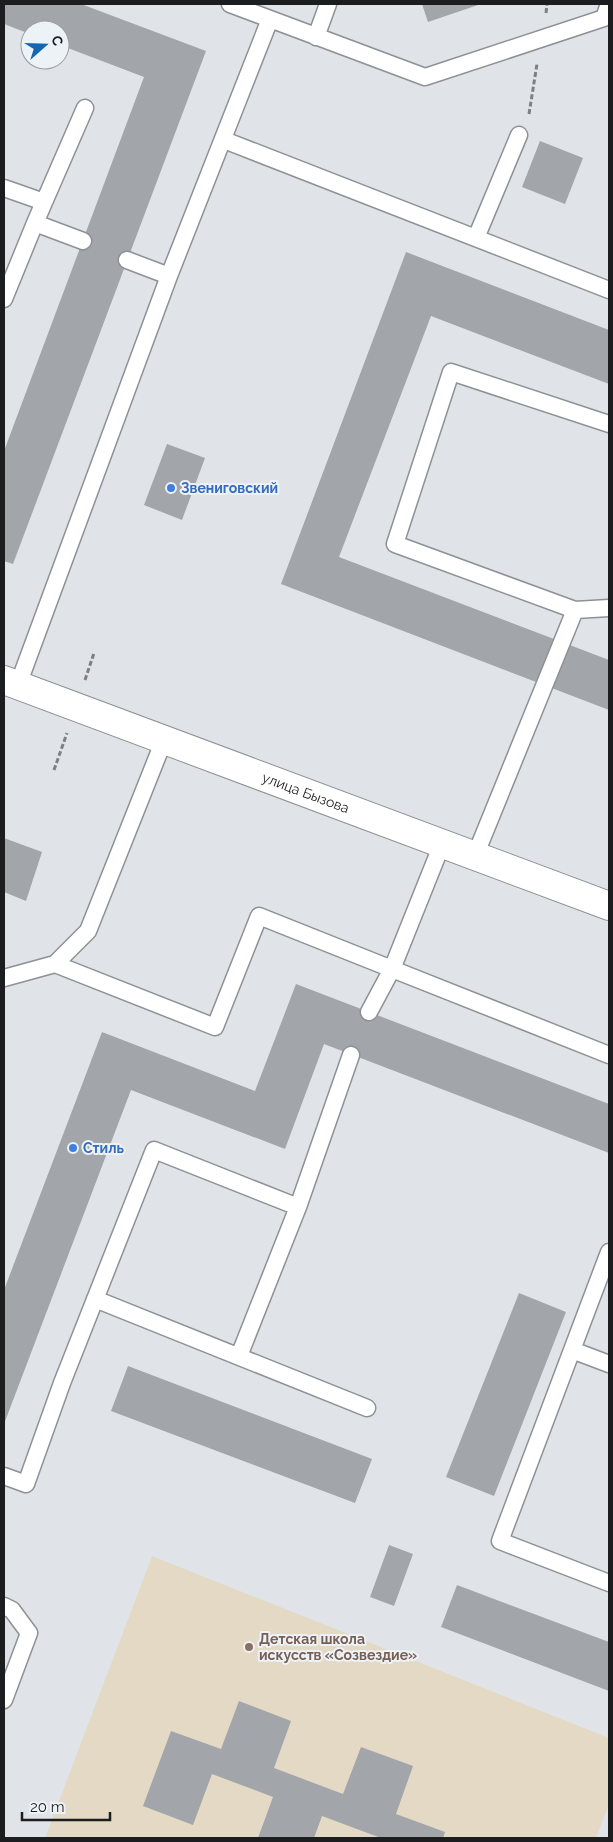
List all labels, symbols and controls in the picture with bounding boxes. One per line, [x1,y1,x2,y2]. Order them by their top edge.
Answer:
north arrow [20,20,70,70]
text: С [48,33,67,48]
place label: Звениговский [181,480,278,496]
marker: Звениговский [165,482,177,494]
street label: улица Бызова [260,769,351,816]
place label: Стиль [83,1140,124,1156]
marker: Стиль [67,1142,79,1154]
place label: Детская школа искусств «Созвездие» [259,1631,417,1663]
marker: Детская школа искусств «Созвездие» [243,1641,255,1653]
scale bar [22,1790,110,1822]
text: 20 m [30,1798,65,1816]

